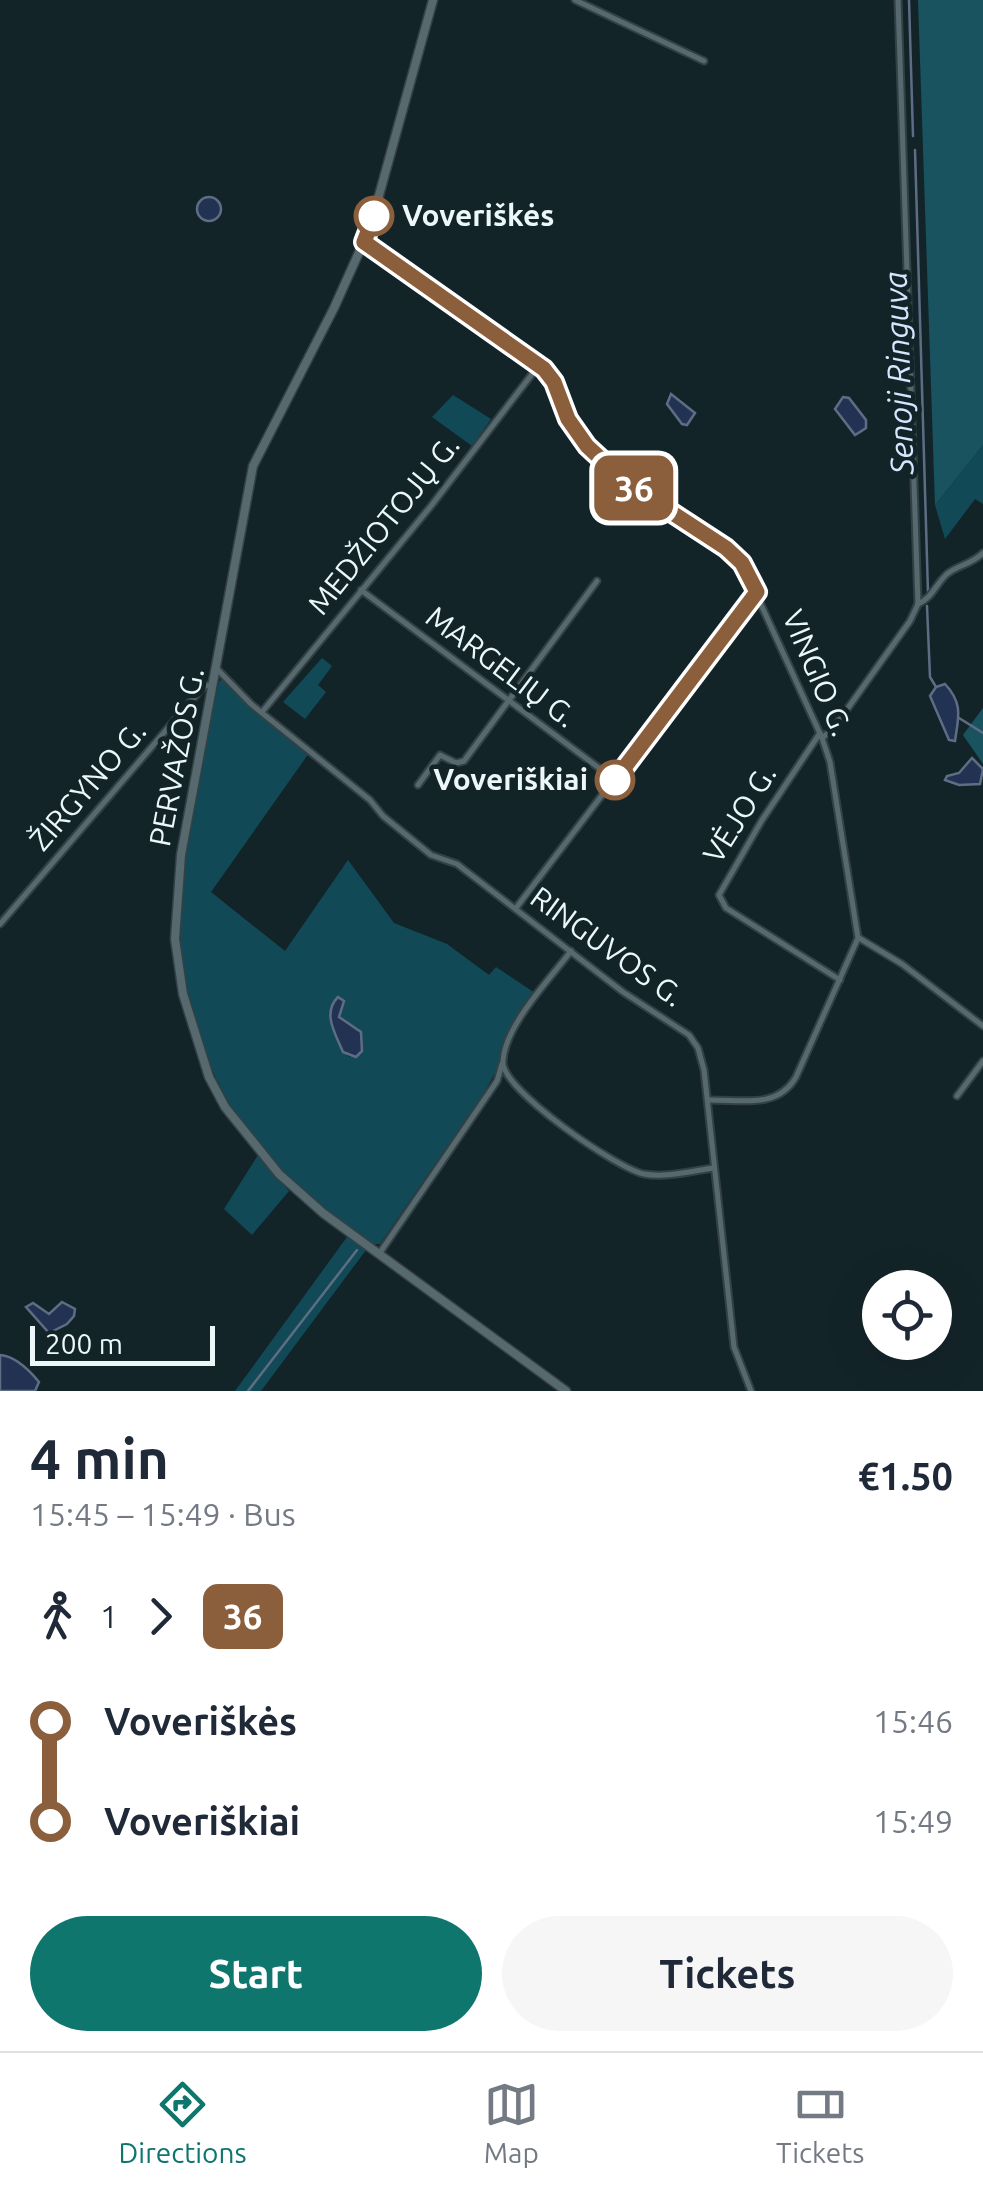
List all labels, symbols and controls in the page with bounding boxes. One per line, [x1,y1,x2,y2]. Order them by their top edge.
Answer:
marker: Voveriškės [355,197,393,235]
place label: Voveriškės [402,198,554,232]
water label: Senoji Ringuva [876,271,920,476]
street label: MEDŽIOTOJŲ G. [301,428,466,621]
line badge: 36 [589,456,679,520]
text: 36 [614,468,654,508]
street label: MARGELIŲ G. [420,599,583,734]
street label: VINGIO G. [776,604,860,741]
street label: PERVAŽOS G. [142,665,210,849]
street label: ŽIRGYNO G. [22,714,152,857]
street label: VĖJO G. [696,758,782,869]
marker: Voveriškiai [596,761,634,799]
place label: Voveriškiai [433,762,588,796]
street label: RINGUVOS G. [525,879,691,1013]
map controls [862,1270,952,1360]
button: locate [862,1270,952,1360]
scale bar [30,1321,215,1366]
text: 200 m [45,1328,123,1359]
text: 4 min [30,1428,169,1489]
text: €1.50 [858,1455,953,1497]
text: 15:45 – 15:49 · Bus [30,1496,296,1532]
icon: walk [30,1589,85,1644]
icon: forward [133,1589,188,1644]
text: 36 [223,1596,263,1636]
text: 1 [100,1598,118,1634]
text: Voveriškės [104,1700,297,1742]
text: 15:46 [873,1703,953,1739]
text: Voveriškiai [104,1800,300,1842]
text: 15:49 [873,1803,953,1839]
button: Start [30,1916,482,2031]
button: Tickets [502,1916,953,2031]
tab: Directions [119,2077,247,2168]
tab: Map [484,2077,539,2168]
tab: Tickets [776,2077,864,2168]

